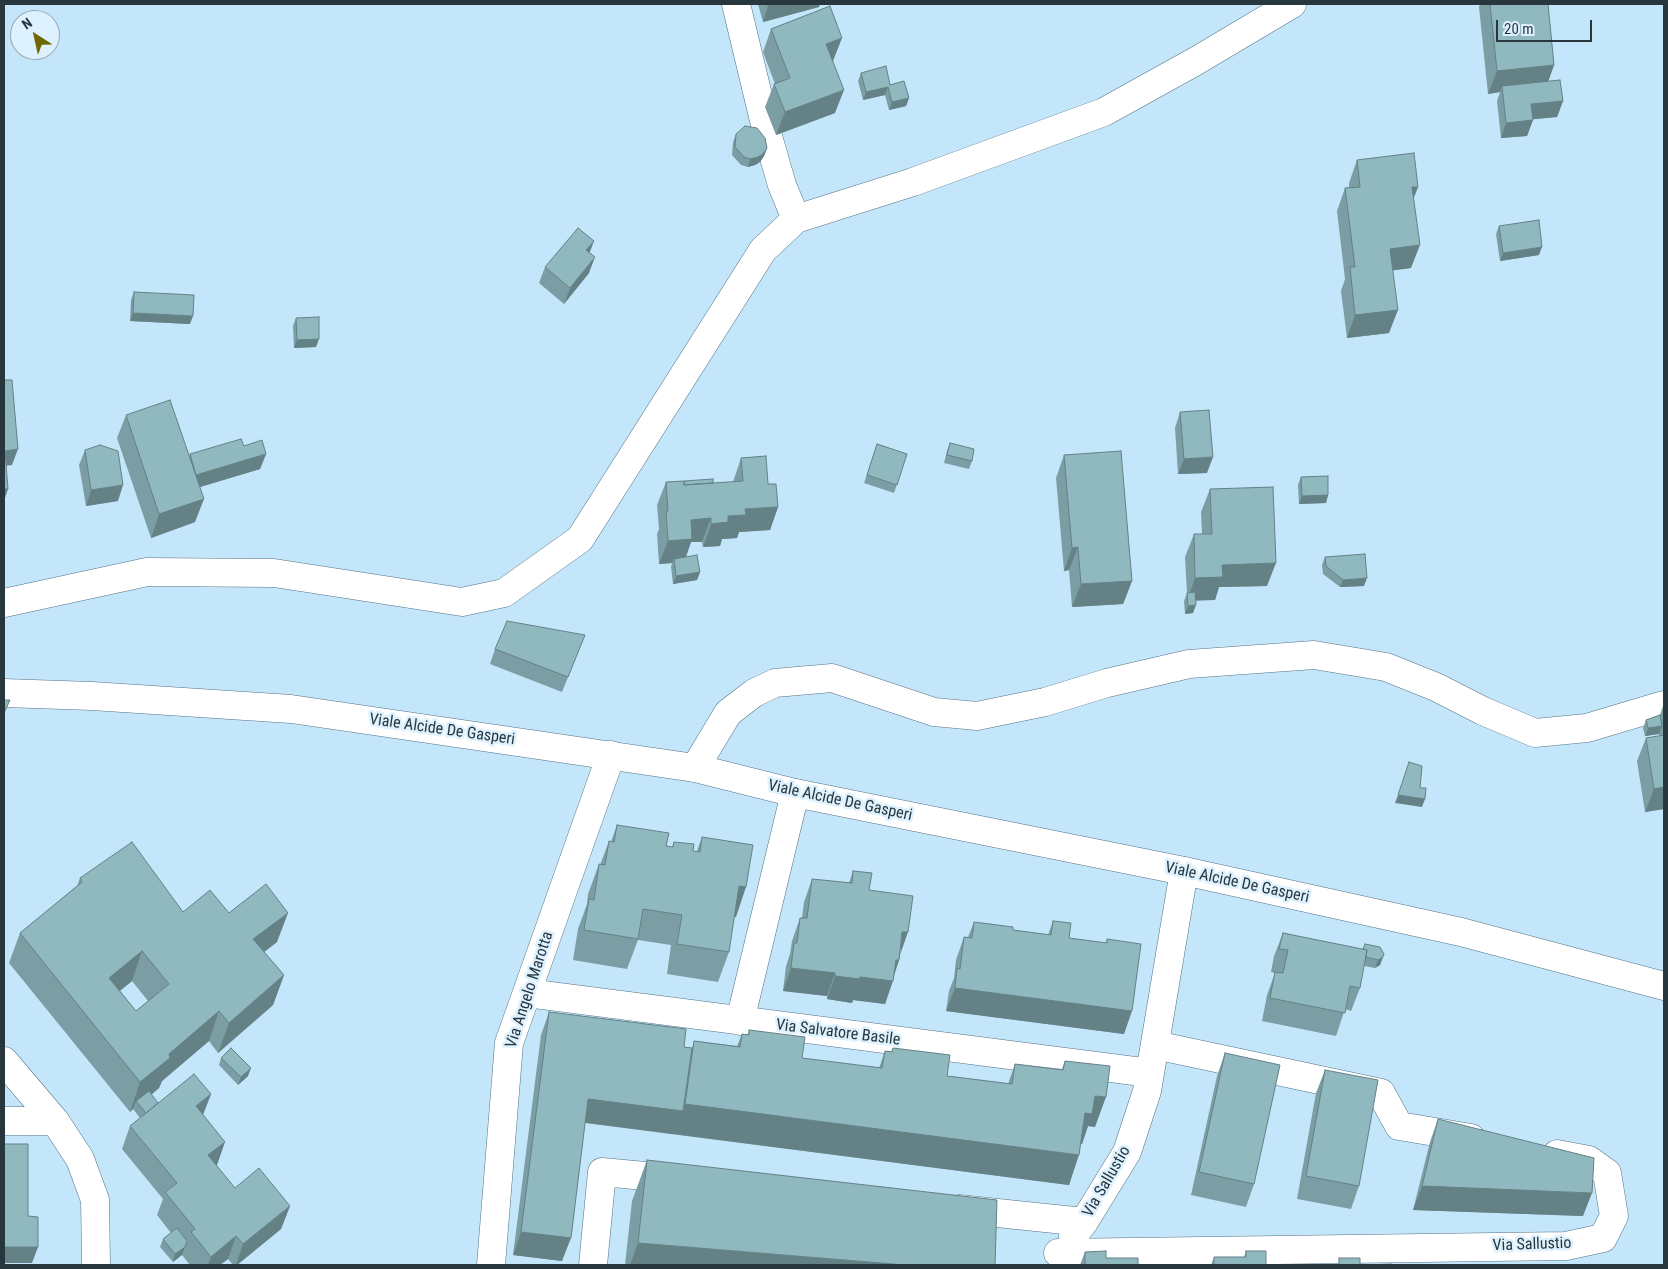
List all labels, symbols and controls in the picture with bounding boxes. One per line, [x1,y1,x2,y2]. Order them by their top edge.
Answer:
north arrow [10,10,60,60]
scale bar [1498,10,1594,42]
text: N [19,15,35,33]
text: 20 m [1504,20,1534,38]
street label: Viale Alcide De Gasperi [368,710,516,750]
street label: Viale Alcide De Gasperi [766,776,914,826]
street label: Viale Alcide De Gasperi [1163,858,1311,908]
street label: Via Angelo Marotta [502,929,558,1051]
street label: Via Salvatore Basile [775,1016,901,1050]
street label: Via Sallustio [1079,1143,1135,1221]
street label: Via Sallustio [1492,1234,1572,1256]

